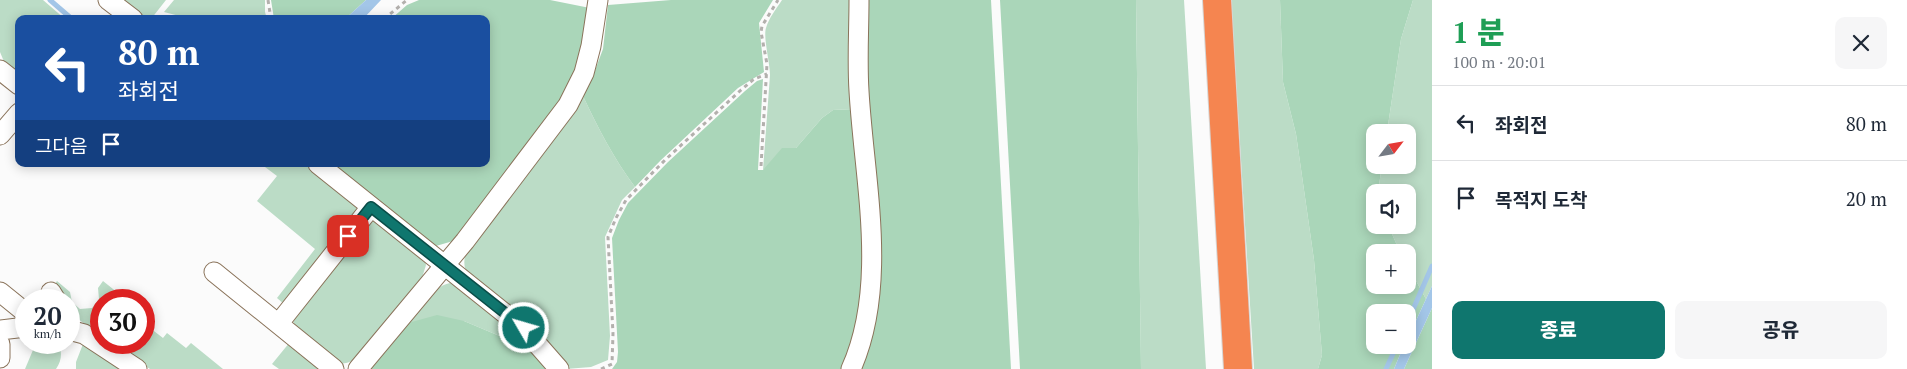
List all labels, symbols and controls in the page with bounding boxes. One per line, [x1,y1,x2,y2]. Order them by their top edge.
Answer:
text: 1 분 [1452,12,1505,52]
button: close [1835,17,1887,69]
text: 80 m [118,29,199,75]
icon: left [35,35,100,100]
text: 100 m · 20:01 [1452,51,1546,73]
text: 좌회전 [118,76,179,105]
icon: left [1452,109,1480,137]
text: 80 m [1846,111,1887,136]
text: 좌회전 [1495,112,1547,137]
north arrow [1366,124,1416,174]
map controls [1366,124,1416,354]
icon: arrive [97,130,125,158]
text: 그다음 [35,133,87,158]
button: sound [1366,184,1416,234]
icon: arrive [1452,184,1480,212]
text: 20 m [1846,186,1887,211]
text: 목적지 도착 [1495,187,1588,212]
pin [327,215,369,257]
icon: arrive [334,222,362,250]
button: + [1366,244,1416,294]
speed limit sign: 30 [90,289,155,354]
text: 20 [33,299,62,332]
position arrow [497,301,549,353]
button: 종료 [1452,301,1665,359]
button: 공유 [1675,301,1887,359]
button: − [1366,304,1416,354]
text: km/h [34,326,61,341]

